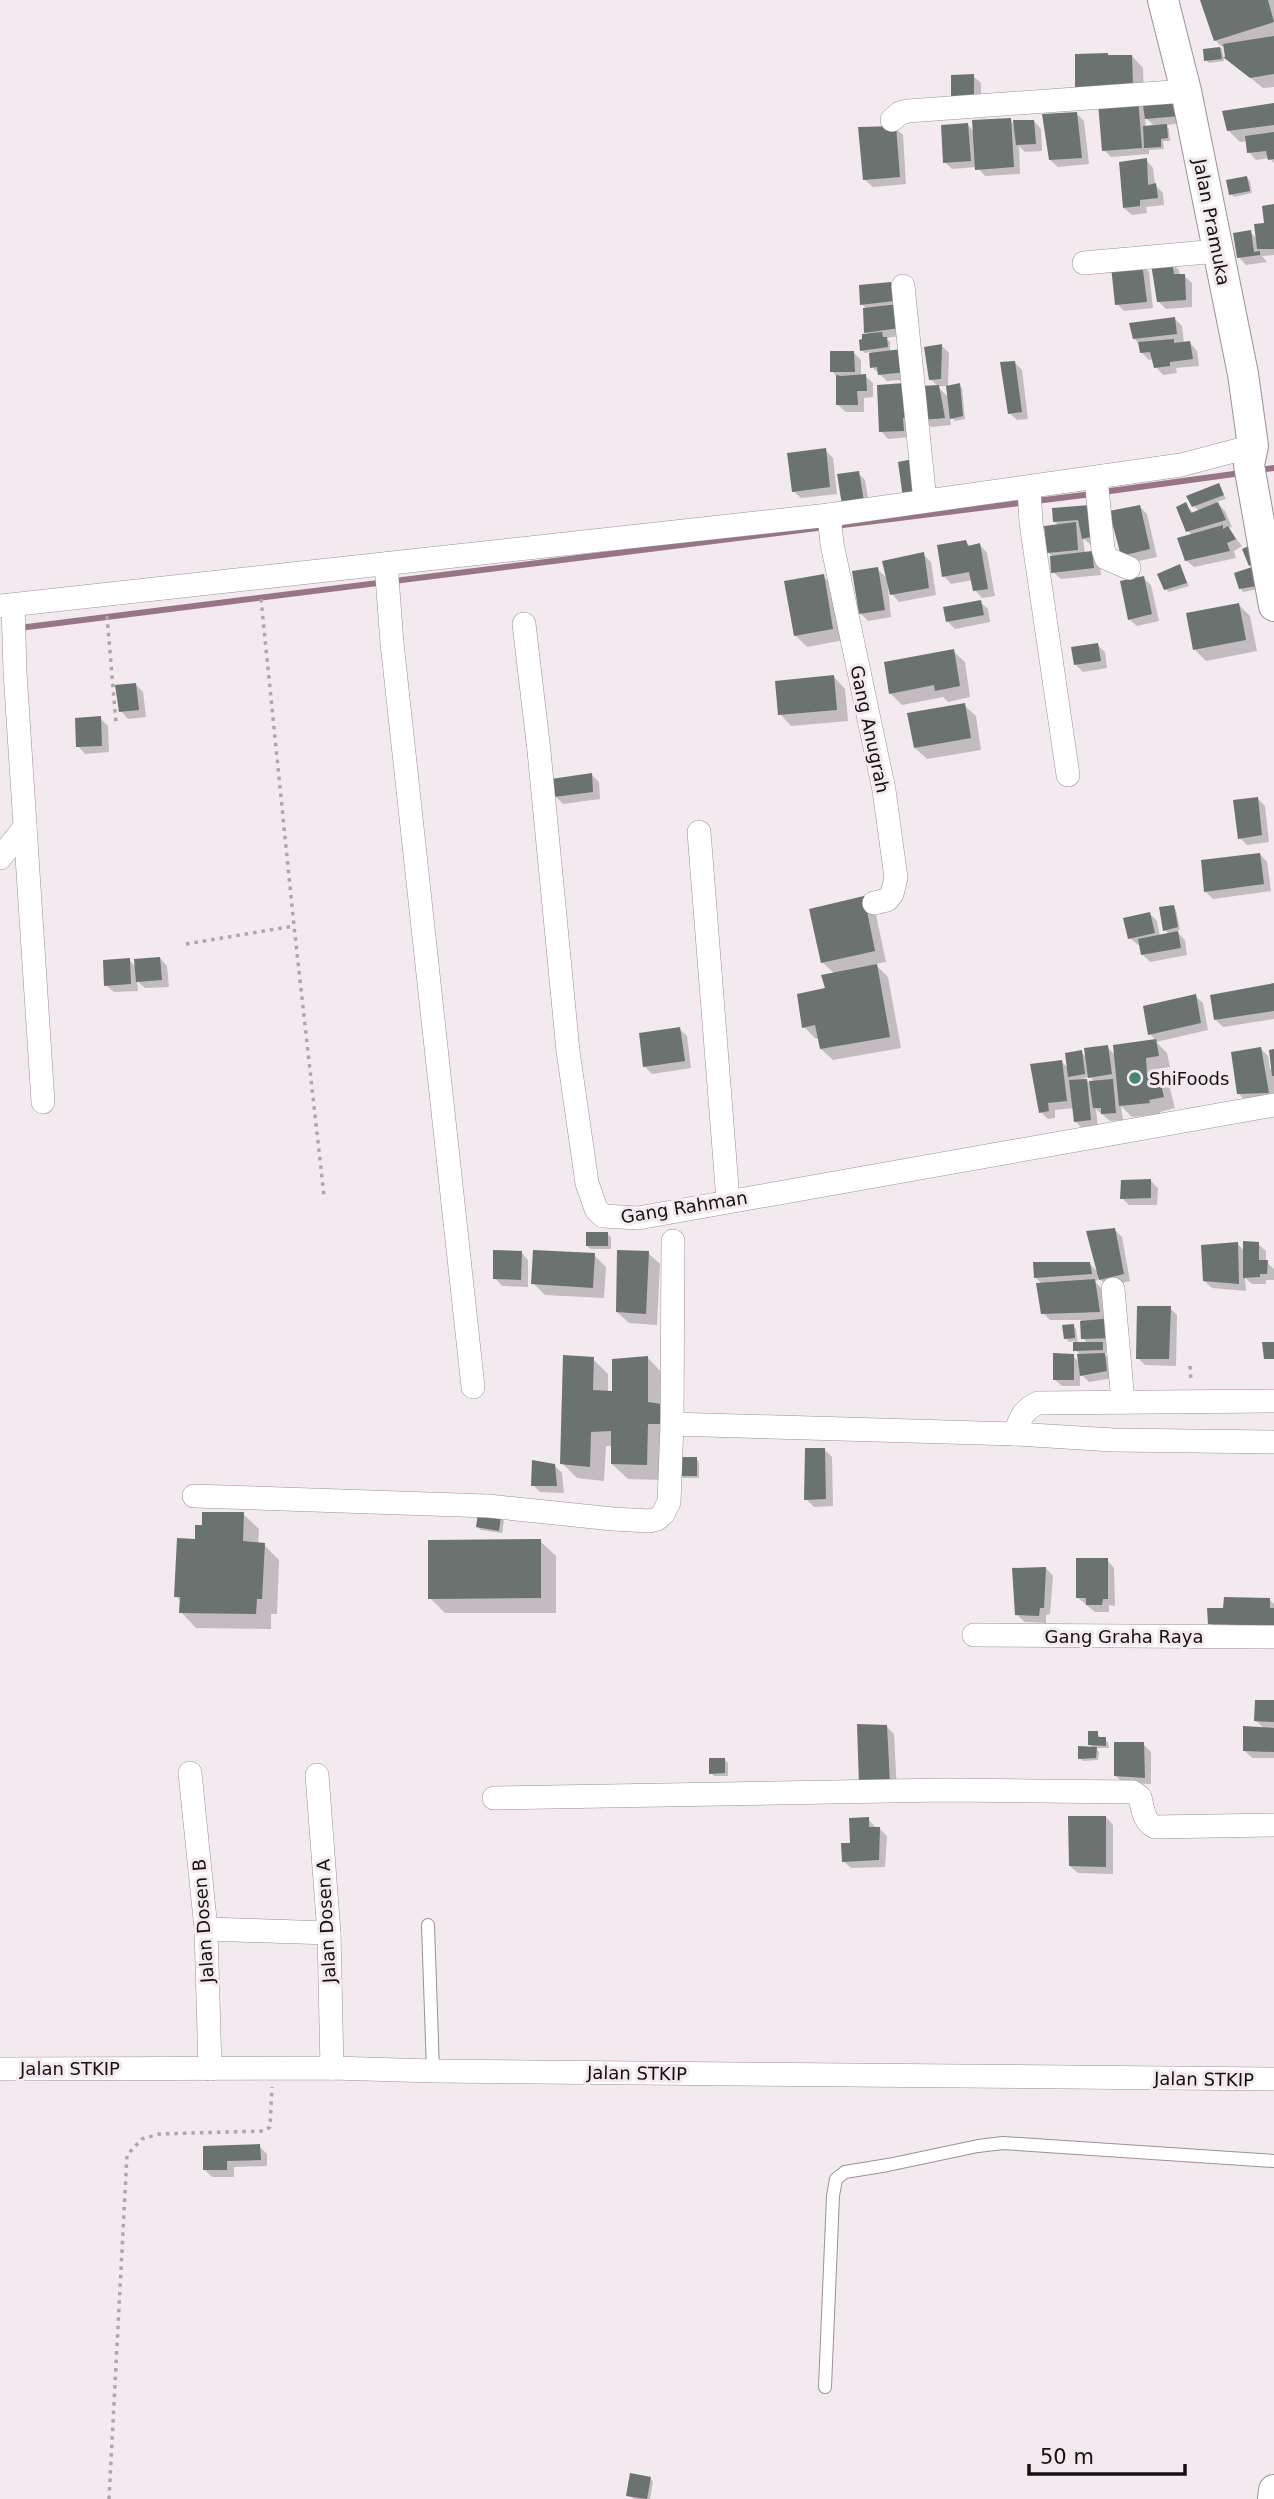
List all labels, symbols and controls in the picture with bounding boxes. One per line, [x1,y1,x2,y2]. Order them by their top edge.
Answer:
street label: Jalan Pramuka [1189,156,1235,287]
street label: Gang Anugrah [846,663,894,795]
place label: ShiFoods [1149,1068,1229,1089]
marker: ShiFoods [1127,1070,1143,1086]
street label: Gang Rahman [619,1187,749,1227]
street label: Gang Graha Raya [1045,1626,1203,1647]
street label: Jalan Dosen B [188,1858,218,1985]
street label: Jalan Dosen A [312,1858,340,1985]
street label: Jalan STKIP [19,2058,120,2079]
street label: Jalan STKIP [586,2062,687,2084]
street label: Jalan STKIP [1153,2068,1254,2090]
scale bar [1029,2432,1185,2476]
text: 50 m [1040,2445,1094,2469]

